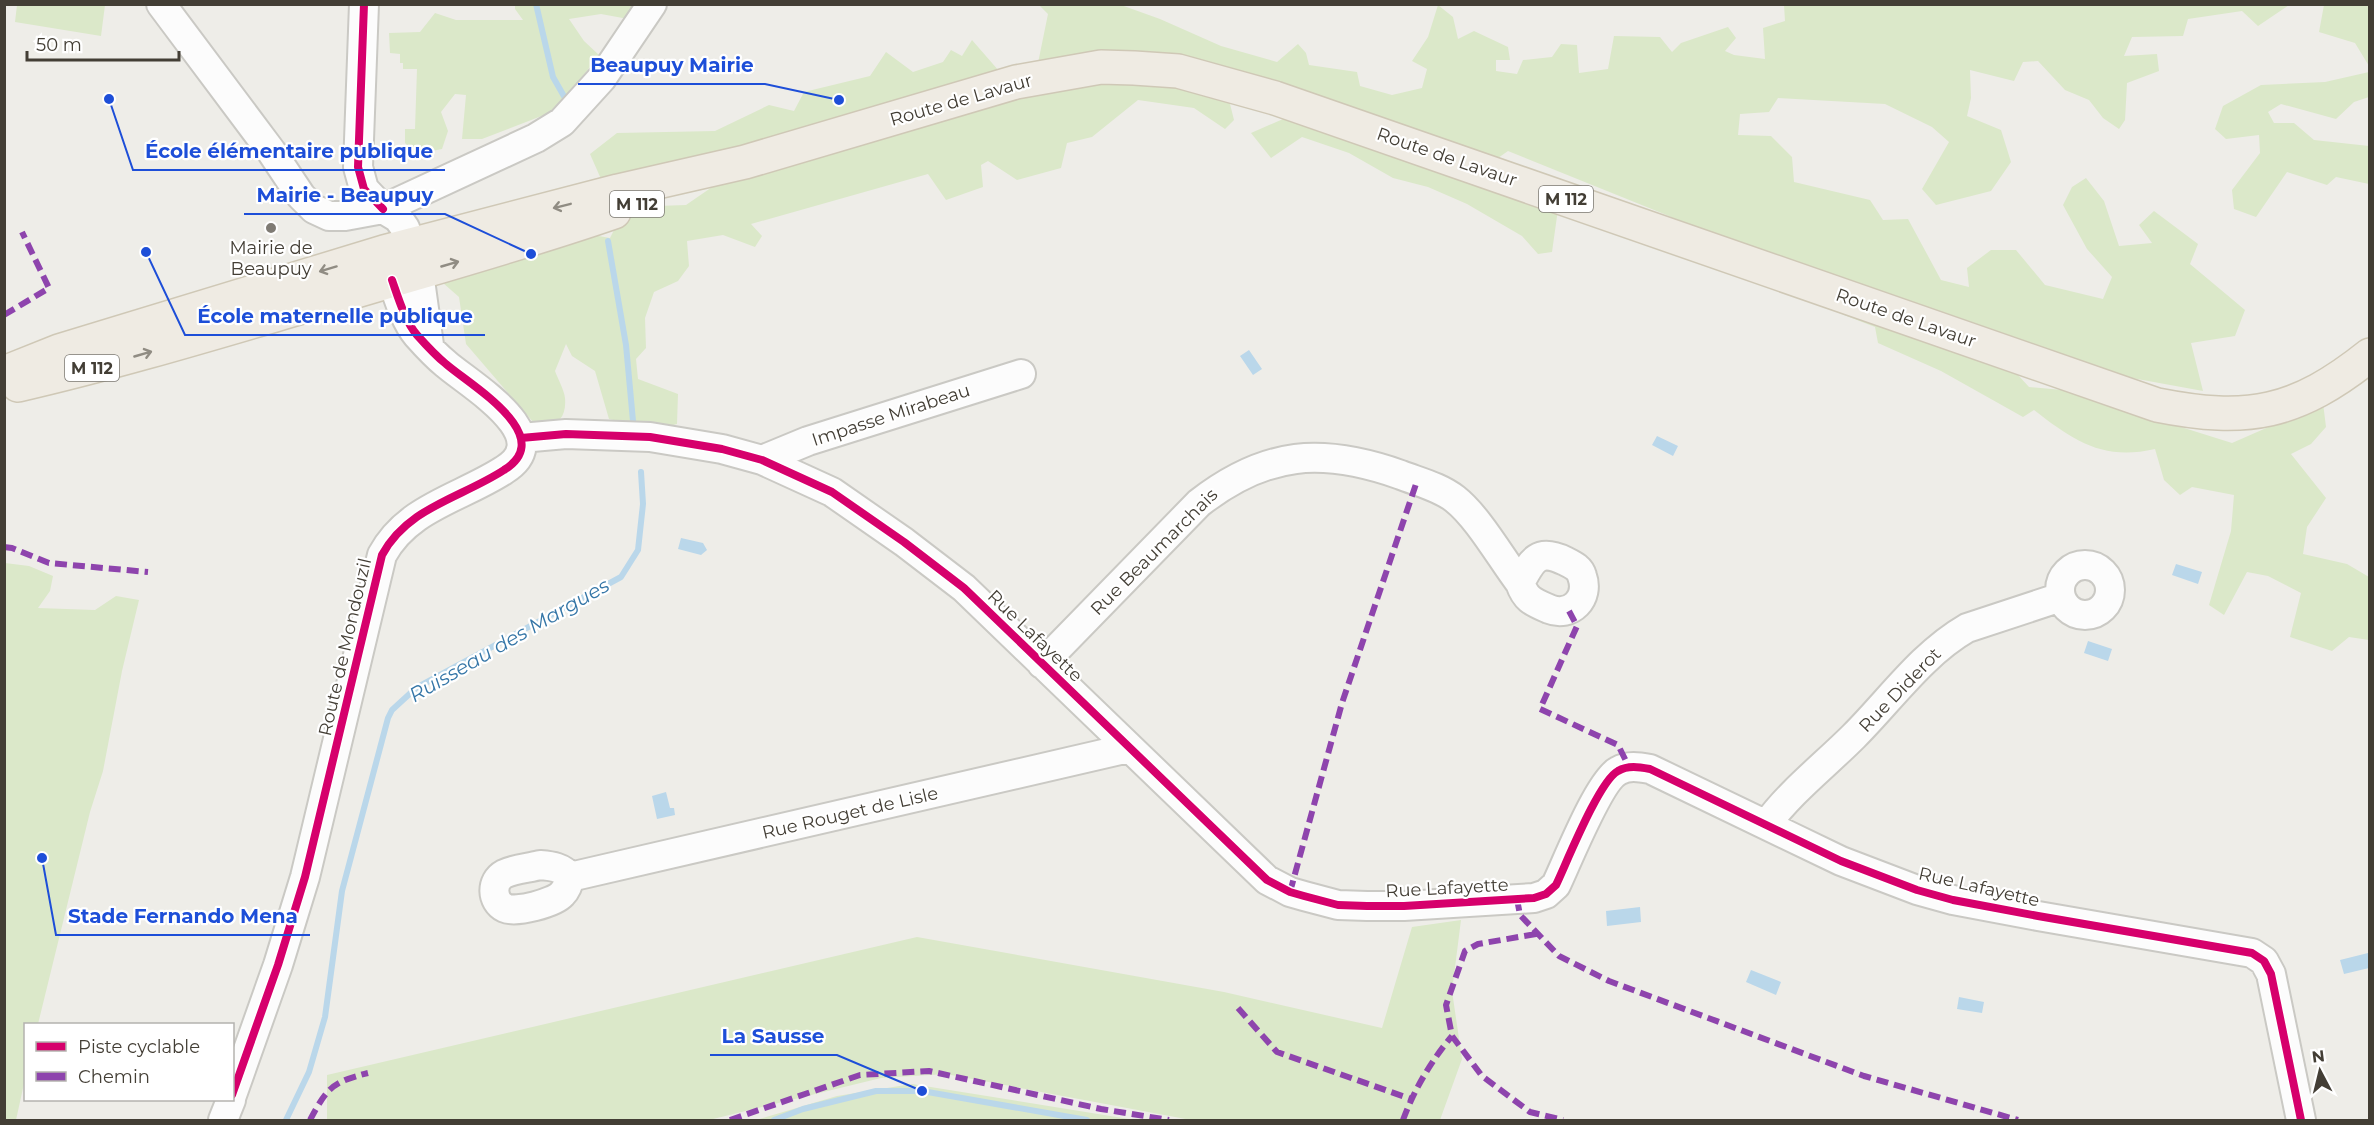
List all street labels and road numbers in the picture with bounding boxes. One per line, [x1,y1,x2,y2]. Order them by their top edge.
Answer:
street label: Route de Lavaur [887,69,1035,131]
street label: Route de Lavaur [1374,123,1520,191]
road number: M 112 [1539,186,1593,212]
road number: M 112 [610,191,664,217]
street label: Route de Lavaur [1833,284,1979,352]
road number: M 112 [65,355,119,381]
street label: Impasse Mirabeau [809,379,973,451]
street label: Rue Beaumarchais [1086,484,1222,620]
street label: Route de Mondouzil [314,556,376,738]
street label: Rue Lafayette [983,585,1087,687]
street label: Rue Diderot [1854,643,1946,737]
street label: Rue Rouget de Lisle [760,782,940,844]
street label: Rue Lafayette [1916,862,2042,912]
street label: Rue Lafayette [1385,874,1509,902]

